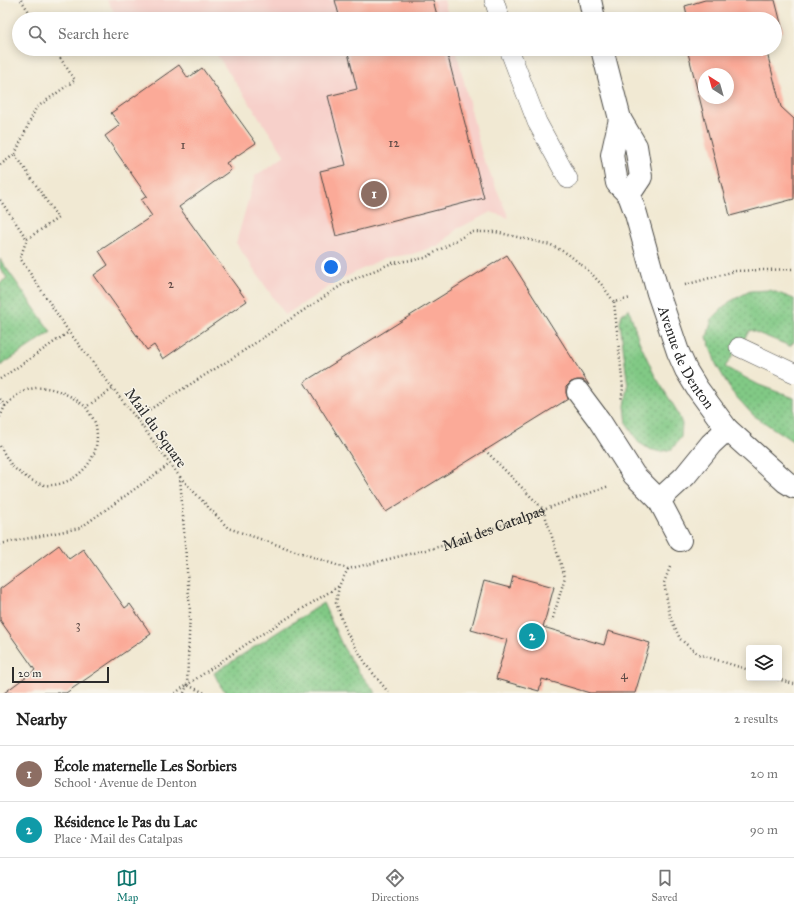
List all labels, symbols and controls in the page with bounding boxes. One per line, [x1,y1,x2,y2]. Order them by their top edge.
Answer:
search box [12,12,782,56]
icon: search [26,23,48,45]
text: Search here [58,25,129,43]
north arrow [698,68,734,104]
house number: 12 [388,135,400,151]
house number: 1 [180,137,186,153]
pin: 1 [361,179,387,209]
your location [321,257,341,277]
house number: 2 [168,276,175,292]
street label: Avenue de Denton [654,303,718,412]
street label: Mail du Square [120,385,191,472]
street label: Mail des Catalpas [440,501,547,555]
house number: 3 [75,617,81,633]
pin: 2 [519,621,545,651]
map controls [746,645,782,681]
button: layers [746,645,782,681]
scale bar [12,665,109,684]
text: 20 m [18,667,41,680]
house number: 4 [620,667,628,683]
text: Nearby [16,709,67,730]
text: 2 results [734,711,778,727]
text: École maternelle Les Sorbiers [54,757,237,775]
text: 1 [26,766,32,782]
text: 20 m [750,766,778,782]
text: School · Avenue de Denton [54,775,197,791]
text: Résidence le Pas du Lac [54,813,197,831]
text: 2 [26,822,32,838]
text: 90 m [750,822,778,838]
text: Place · Mail des Catalpas [54,831,183,847]
tab: Map [116,867,138,904]
tab: Directions [371,867,419,904]
tab: Saved [651,867,678,904]

